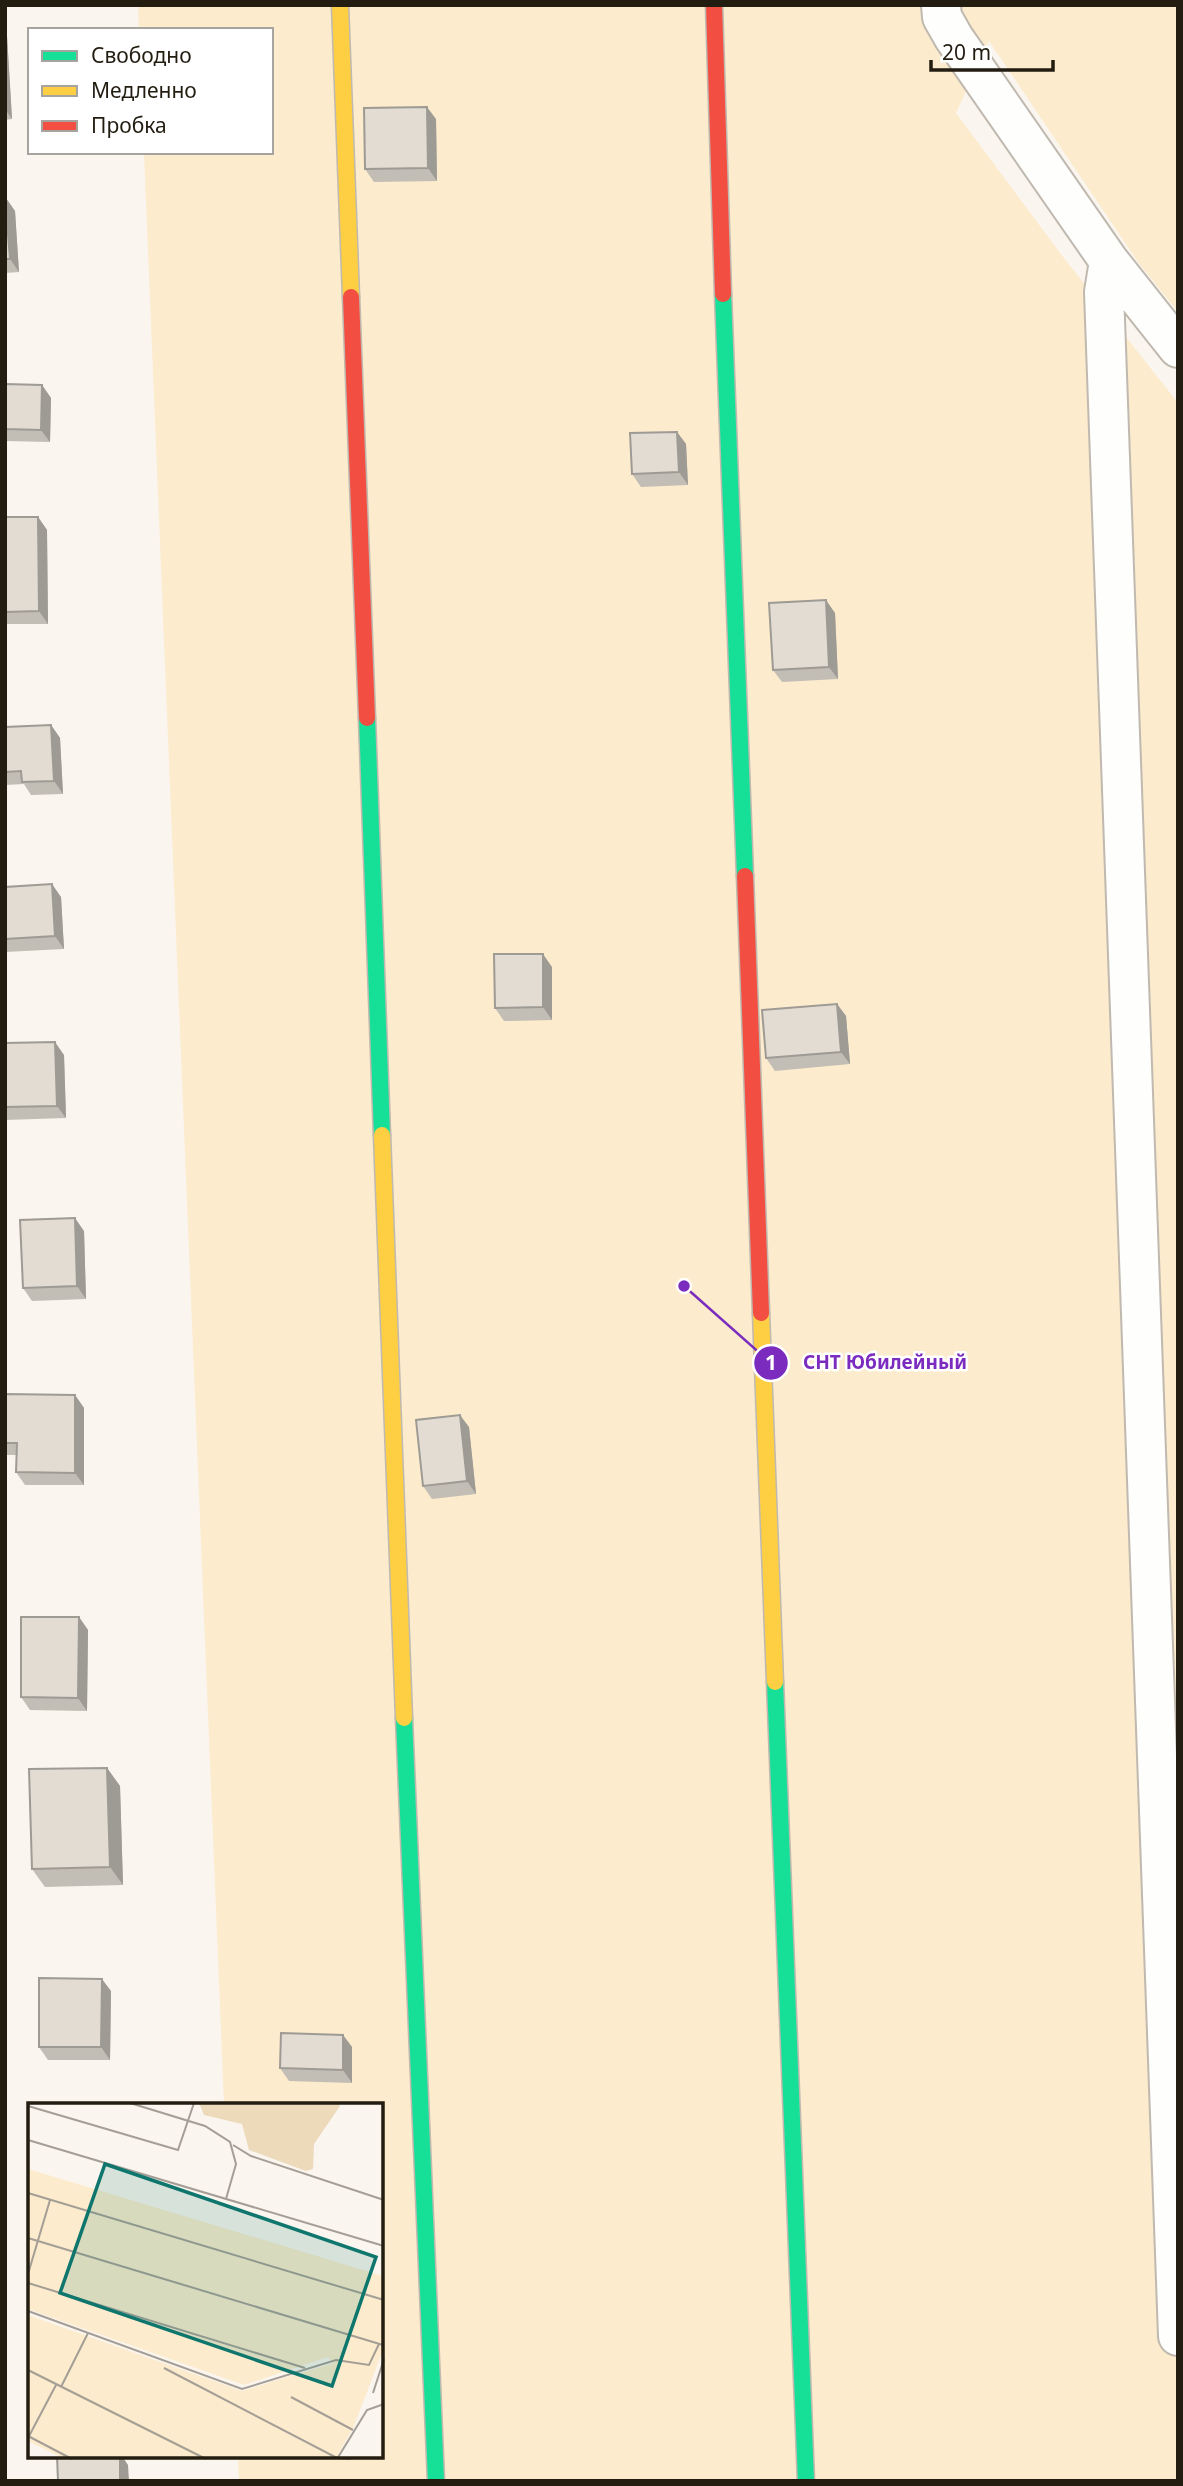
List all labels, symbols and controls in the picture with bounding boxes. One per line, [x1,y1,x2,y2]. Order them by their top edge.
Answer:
legend [28,28,273,154]
scale bar [931,28,1054,72]
text: 20 m [942,38,991,66]
text: Свободно [91,41,192,69]
text: Медленно [91,76,197,104]
text: Пробка [91,111,167,139]
callout: СНТ Юбилейный [754,1343,981,1383]
text: 1 [765,1348,777,1376]
text: СНТ Юбилейный [803,1349,967,1375]
inset map [28,2103,383,2458]

